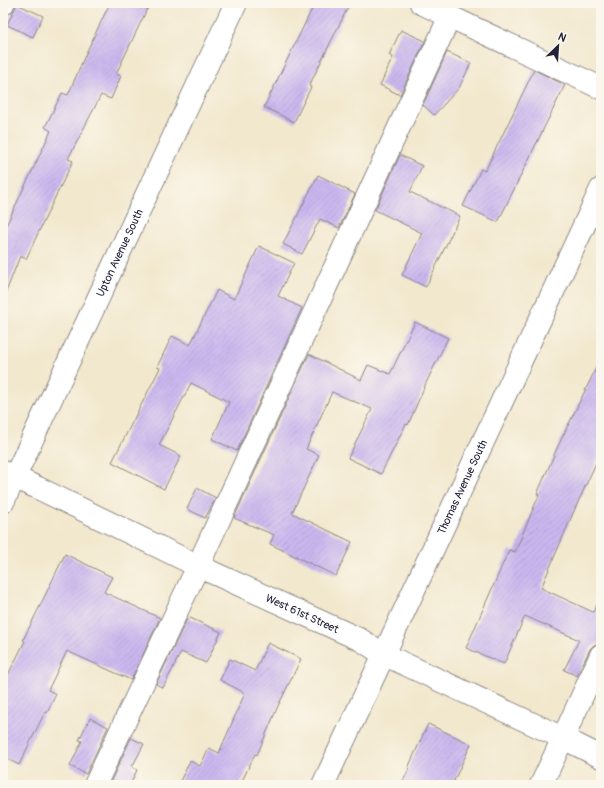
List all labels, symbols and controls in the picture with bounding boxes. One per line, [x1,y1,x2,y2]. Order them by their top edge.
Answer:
north arrow [538,26,578,66]
text: N [556,30,569,45]
street label: Upton Avenue South [94,207,146,299]
street label: Thomas Avenue South [435,438,490,536]
street label: West 61st Street [263,592,341,636]

